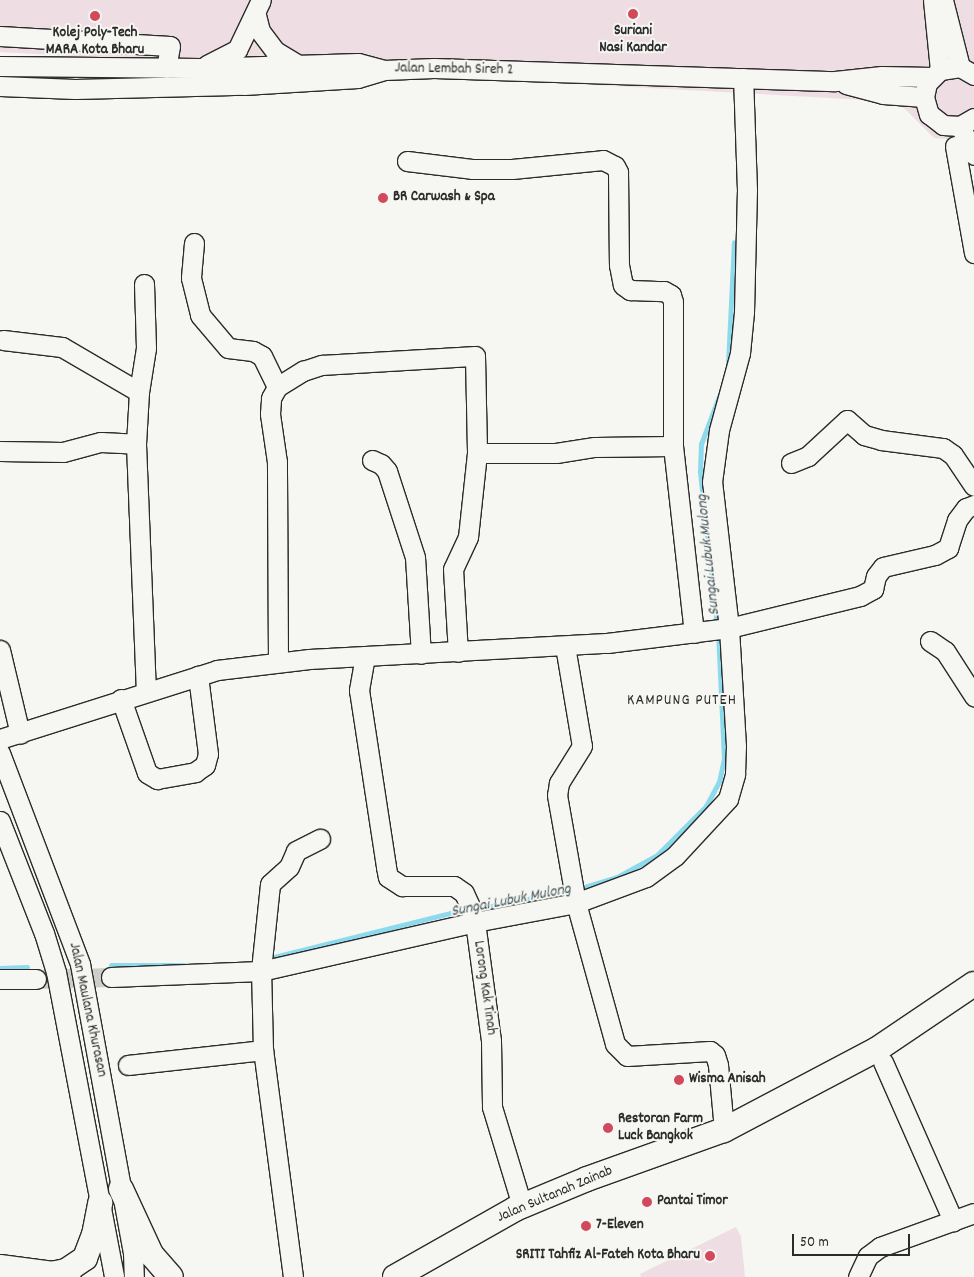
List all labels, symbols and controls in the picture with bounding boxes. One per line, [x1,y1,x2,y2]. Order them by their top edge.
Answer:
marker: Suriani Nasi Kandar [627,8,639,20]
marker: Kolej Poly-Tech MARA Kota Bharu [89,10,101,22]
place label: Suriani Nasi Kandar [599,22,667,57]
place label: Kolej Poly-Tech MARA Kota Bharu [46,24,144,59]
street label: Jalan Lembah Sireh 2 [394,60,514,80]
place label: BR Carwash & Spa [393,189,495,207]
marker: BR Carwash & Spa [377,192,389,204]
water label: Sungai Lubuk Mulong [693,494,725,616]
district label: KAMPUNG PUTEH [625,691,739,711]
water label: Sungai Lubuk Mulong [450,880,572,922]
street label: Lorong Kak Tinah [468,940,500,1036]
street label: Jalan Maulana Khurasan [64,941,110,1079]
place label: Wisma Anisah [689,1071,766,1089]
marker: Wisma Anisah [673,1074,685,1086]
place label: Restoran Farm Luck Bangkok [618,1110,703,1145]
marker: Restoran Farm Luck Bangkok [602,1122,614,1134]
street label: Jalan Sultanah Zainab [494,1163,616,1227]
place label: Pantai Timor [657,1193,728,1211]
marker: Pantai Timor [641,1196,653,1208]
place label: 7-Eleven [596,1217,644,1235]
marker: 7-Eleven [580,1220,592,1232]
scale bar [794,1224,912,1256]
text: 50 m [800,1232,829,1254]
place label: SRITI Tahfiz Al-Fateh Kota Bharu [516,1247,700,1265]
marker: SRITI Tahfiz Al-Fateh Kota Bharu [704,1250,716,1262]

